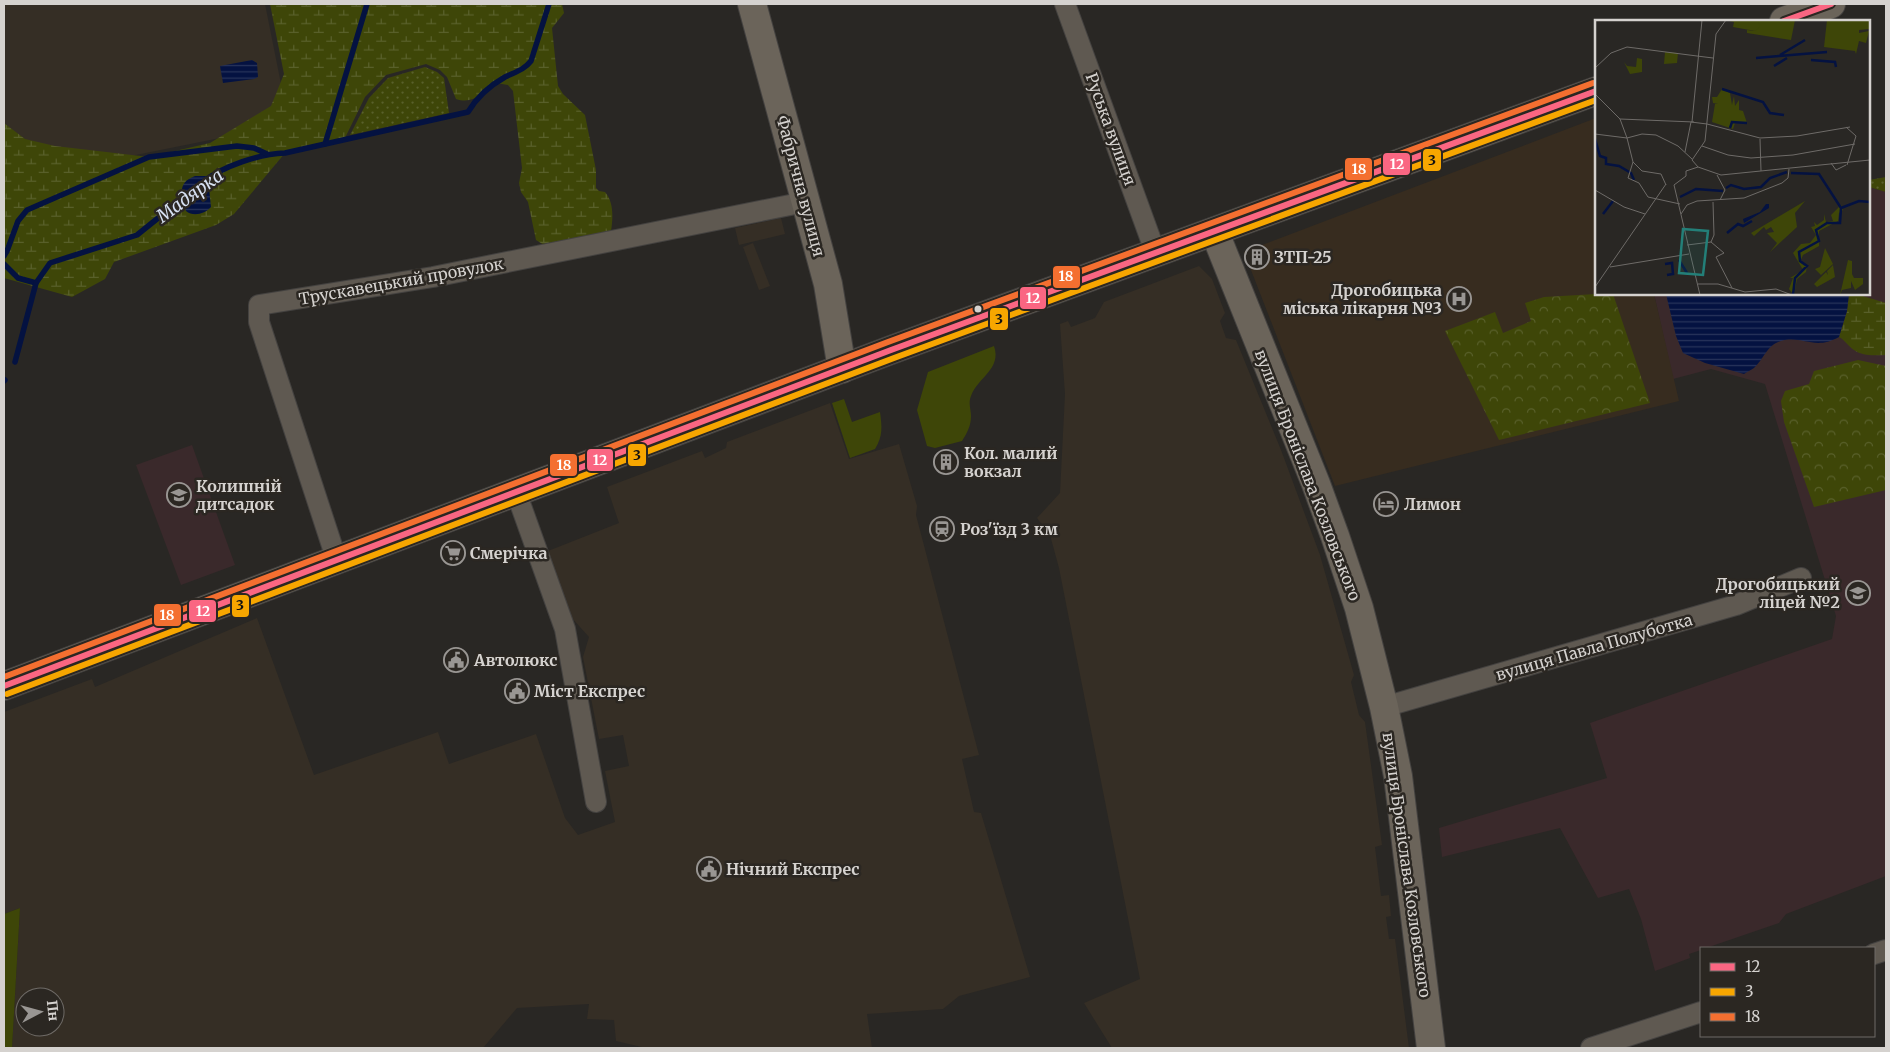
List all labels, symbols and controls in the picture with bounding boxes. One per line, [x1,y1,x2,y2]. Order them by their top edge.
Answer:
inset map [1595,20,1870,295]
street label: Руська вулиця [1081,70,1141,188]
street label: Фабрична вулиця [773,113,829,259]
line badge: 3 [1422,148,1442,172]
text: 3 [1428,151,1436,169]
line badge: 12 [1382,152,1411,176]
text: 12 [1390,155,1404,173]
line badge: 18 [1344,157,1373,181]
text: 18 [1352,160,1367,178]
water label: Мадярка [151,164,228,228]
building icon: ЗТП-25 [1244,244,1270,270]
place label: ЗТП-25 [1274,247,1332,267]
street label: Трускавецький провулок [297,253,505,309]
line badge: 18 [1052,265,1081,289]
text: 18 [1059,267,1074,285]
place label: Дрогобицька міська лікарня №3 [1283,280,1442,318]
line badge: 12 [1019,286,1047,310]
hospital icon: Дрогобицька міська лікарня №3 [1446,286,1472,312]
text: 12 [1026,289,1040,307]
unlabelled marker [973,304,983,314]
line badge: 3 [989,307,1009,331]
text: 3 [995,310,1003,328]
street label: вулиця Броніслава Козловського [1251,346,1365,604]
line badge: 3 [627,443,647,467]
place label: Кол. малий вокзал [964,443,1058,481]
text: 3 [633,446,641,464]
line badge: 12 [586,448,614,472]
building icon: Кол. малий вокзал [933,449,959,475]
text: 12 [593,451,607,469]
line badge: 18 [549,453,578,477]
text: 18 [557,456,572,474]
place label: Колишній дитсадок [195,476,282,514]
school or university icon: Колишній дитсадок [166,482,192,508]
hotel icon: Лимон [1373,491,1399,517]
place label: Лимон [1404,494,1461,514]
station icon: Роз'їзд 3 км [929,516,955,542]
place label: Роз'їзд 3 км [960,519,1059,539]
supermarket icon: Смерічка [440,540,466,566]
place label: Смерічка [470,543,548,563]
place label: Дрогобицький ліцей №2 [1716,574,1840,612]
school or university icon: Дрогобицький ліцей №2 [1845,580,1871,606]
line badge: 3 [231,594,250,618]
text: 3 [236,596,244,614]
line badge: 12 [188,599,217,623]
text: 12 [196,602,210,620]
line badge: 18 [153,603,182,627]
text: 18 [160,606,175,624]
street label: вулиця Павла Полуботка [1493,609,1695,685]
public building icon: Автолюкс [443,647,469,673]
place label: Автолюкс [473,650,557,670]
public building icon: Міст Експрес [504,678,530,704]
place label: Міст Експрес [534,681,645,701]
street label: вулиця Броніслава Козловського [1378,731,1436,999]
public building icon: Нічний Експрес [696,856,722,882]
place label: Нічний Експрес [726,859,860,879]
legend [1700,947,1875,1037]
text: 12 [1745,957,1761,976]
text: 3 [1745,982,1754,1001]
north arrow [15,987,65,1037]
text: Пн [43,999,63,1022]
text: 18 [1745,1007,1760,1026]

